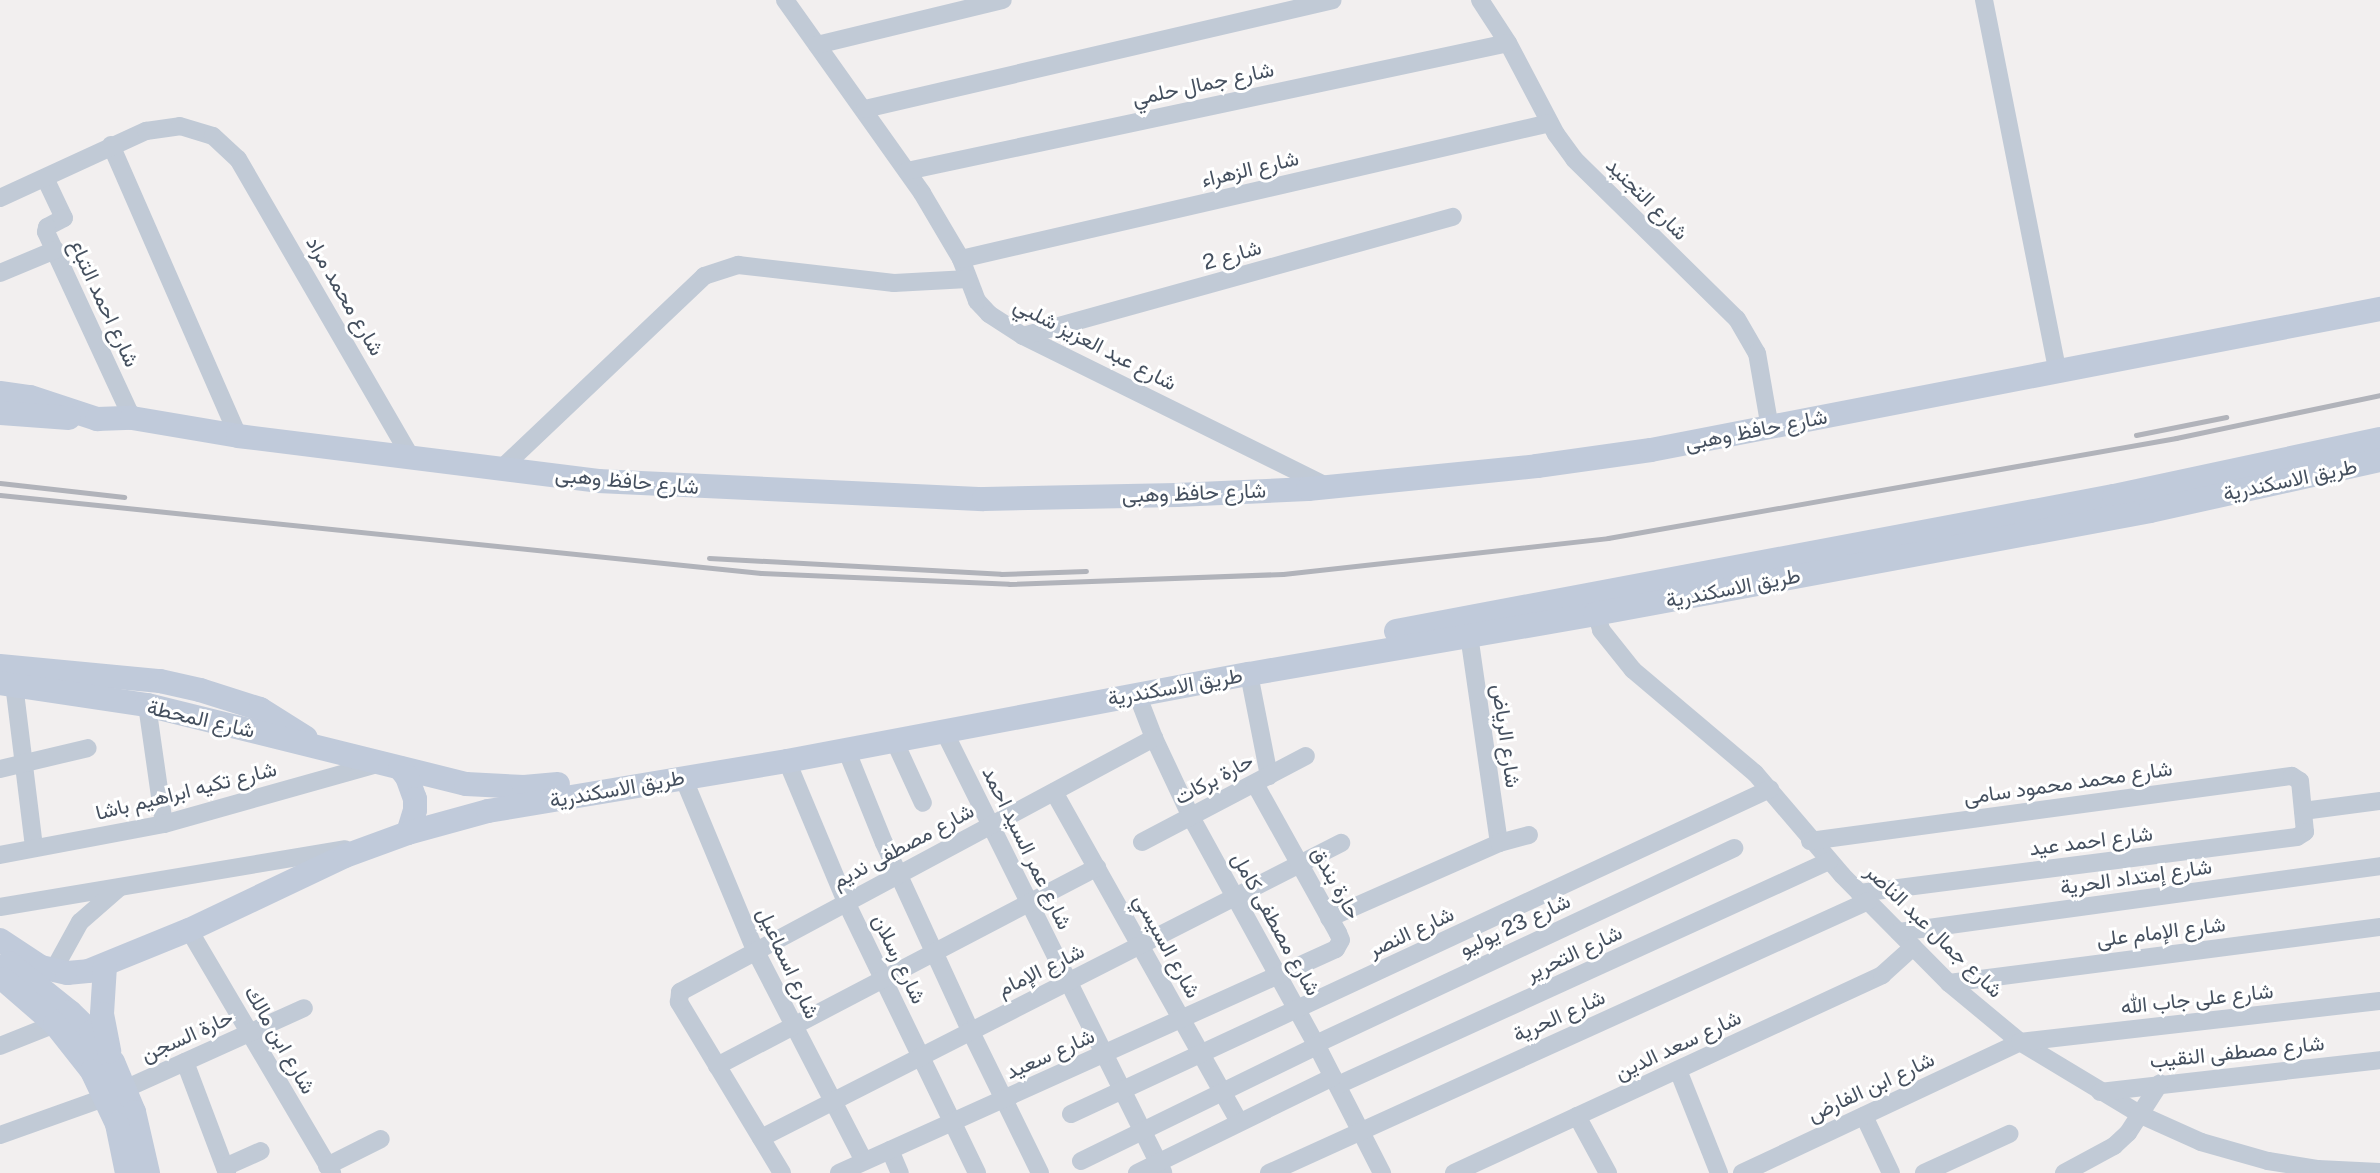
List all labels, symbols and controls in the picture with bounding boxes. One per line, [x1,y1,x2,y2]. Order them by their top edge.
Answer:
street label: شارع جمال حلمي [1130,57,1276,111]
street label: شارع الزهراء [1199,146,1301,192]
street label: شارع التجنيد [1601,153,1693,245]
street label: شارع محمد مراد [301,232,389,360]
street label: شارع احمد التباع [63,235,145,371]
street label: شارع 2 [1200,235,1264,275]
street label: شارع عبد العزيز شلبي [1009,292,1181,396]
street label: شارع حافظ وهبى [1683,404,1829,456]
street label: طريق الاسكندرية [2221,453,2359,507]
street label: شارع حافظ وهبى [554,462,700,500]
street label: شارع حافظ وهبى [1121,478,1267,508]
street label: طريق الاسكندرية [1664,563,1802,613]
street label: طريق الاسكندرية [1106,663,1244,711]
street label: شارع الرياض [1486,682,1526,790]
street label: شارع المحطة [145,694,257,744]
street label: حارة بركات [1170,748,1258,810]
street label: شارع تكيه ابراهيم باشا [93,756,279,826]
street label: شارع محمد محمود سامى [1962,756,2174,810]
street label: شارع عمر السيد احمد [977,762,1077,934]
street label: طريق الاسكندرية [548,765,686,813]
street label: شارع مصطفى نديم [828,798,978,894]
street label: شارع احمد عيد [2028,821,2154,861]
street label: حارة بندق [1306,842,1366,924]
street label: شارع مصطفى كامل [1226,848,1326,1000]
street label: شارع إمتداد الحرية [2059,854,2213,900]
street label: شارع جمال عبد الناصر [1860,859,2008,1003]
street label: شارع 23 يوليو [1456,888,1574,962]
street label: شارع السيسي [1128,890,1206,1002]
street label: شارع النصر [1364,901,1458,963]
street label: شارع اسماعيل [751,903,825,1023]
street label: شارع رسلان [867,910,931,1008]
street label: شارع الإمام على [2095,912,2227,952]
street label: شارع التحرير [1522,920,1626,986]
street label: شارع الإمام [994,938,1088,1002]
street label: شارع على جاب الله [2120,978,2274,1020]
street label: شارع ابن مالك [239,982,321,1098]
street label: شارع الحرية [1509,985,1609,1047]
street label: حارة السجن [137,1005,237,1067]
street label: شارع سعد الدين [1611,1005,1745,1085]
street label: شارع سعيد [1002,1023,1098,1085]
street label: شارع مصطفى النقيب [2148,1030,2326,1074]
street label: شارع ابن الفارض [1803,1047,1939,1127]

